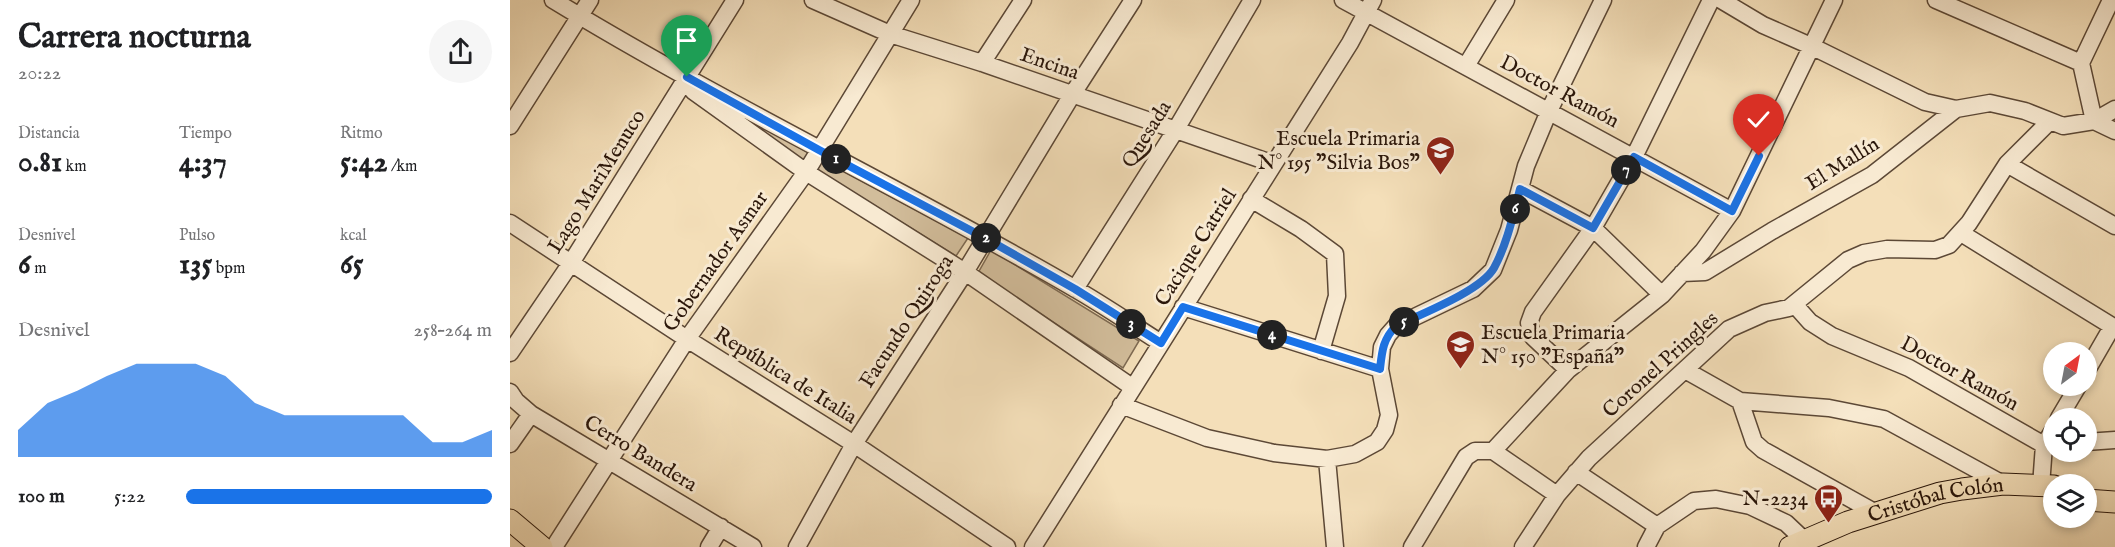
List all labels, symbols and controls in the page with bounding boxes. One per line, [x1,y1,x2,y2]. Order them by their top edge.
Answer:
pin [661,15,712,77]
text: Carrera nocturna [18,17,251,59]
button: share [429,20,492,83]
icon: arrive [670,24,703,57]
street label: Encina [1016,42,1083,87]
street label: Doctor Ramón [1495,50,1624,135]
text: 20:22 [18,61,61,86]
pin [1733,94,1784,156]
street label: Quesada [1116,95,1179,174]
icon: check [1742,103,1775,136]
street label: Lago MariMenuco [542,105,652,259]
text: Distancia [18,124,80,144]
text: Tiempo [179,124,232,144]
text: Ritmo [340,124,383,144]
place label: Escuela Primaria N° 195 "Silvia Bos" [1257,126,1421,177]
street label: El Mallín [1801,131,1885,197]
school or university icon: Escuela Primaria N° 195 "Silvia Bos" [1425,134,1457,176]
text: 0.81 [18,144,62,182]
text: 4:37 [179,144,227,182]
text: 5:42 [340,144,388,182]
pin: 1 [821,144,851,174]
text: 1 [833,149,839,169]
pin: 7 [1611,155,1641,185]
text: km [62,157,87,177]
text: /km [388,157,417,177]
text: 7 [1622,160,1630,180]
street label: Cacique Catriel [1149,184,1243,312]
street label: Gobernador Asmar [658,186,775,338]
pin: 6 [1500,194,1530,224]
text: 6 [1512,199,1518,219]
pin: 2 [971,223,1001,253]
text: Desnivel [18,226,75,246]
text: Pulso [179,226,215,246]
text: kcal [340,226,367,246]
text: 2 [982,228,990,248]
text: 6 [18,246,31,284]
text: 135 [179,246,212,284]
text: 65 [340,246,364,284]
street label: Facundo Quiroga [854,249,961,394]
text: m [31,259,47,279]
text: bpm [212,259,245,279]
street label: Coronel Pringles [1597,306,1725,424]
pin: 5 [1389,307,1419,337]
pin: 3 [1116,309,1146,339]
text: 5 [1401,312,1407,332]
text: 3 [1128,314,1134,334]
text: Desnivel [18,318,90,343]
text: 258–264 m [413,318,492,343]
pin: 4 [1257,320,1287,350]
place label: Escuela Primaria N° 150 "España" [1481,320,1626,371]
street label: República de Italia [709,321,863,432]
text: 4 [1268,325,1276,345]
school or university icon: Escuela Primaria N° 150 "España" [1444,328,1476,370]
street label: Doctor Ramón [1895,331,2023,418]
north arrow [2043,342,2097,396]
map controls [2043,342,2097,528]
button: locate [2043,408,2097,462]
street label: Cerro Bandera [579,410,703,499]
street label: Cristóbal Colón [1865,472,2005,530]
button: layers [2043,474,2097,528]
bus stop icon: N-2234 [1813,482,1845,524]
text: 100 m [18,484,65,509]
text: 5:22 [114,484,145,509]
place label: N-2234 [1742,486,1809,513]

